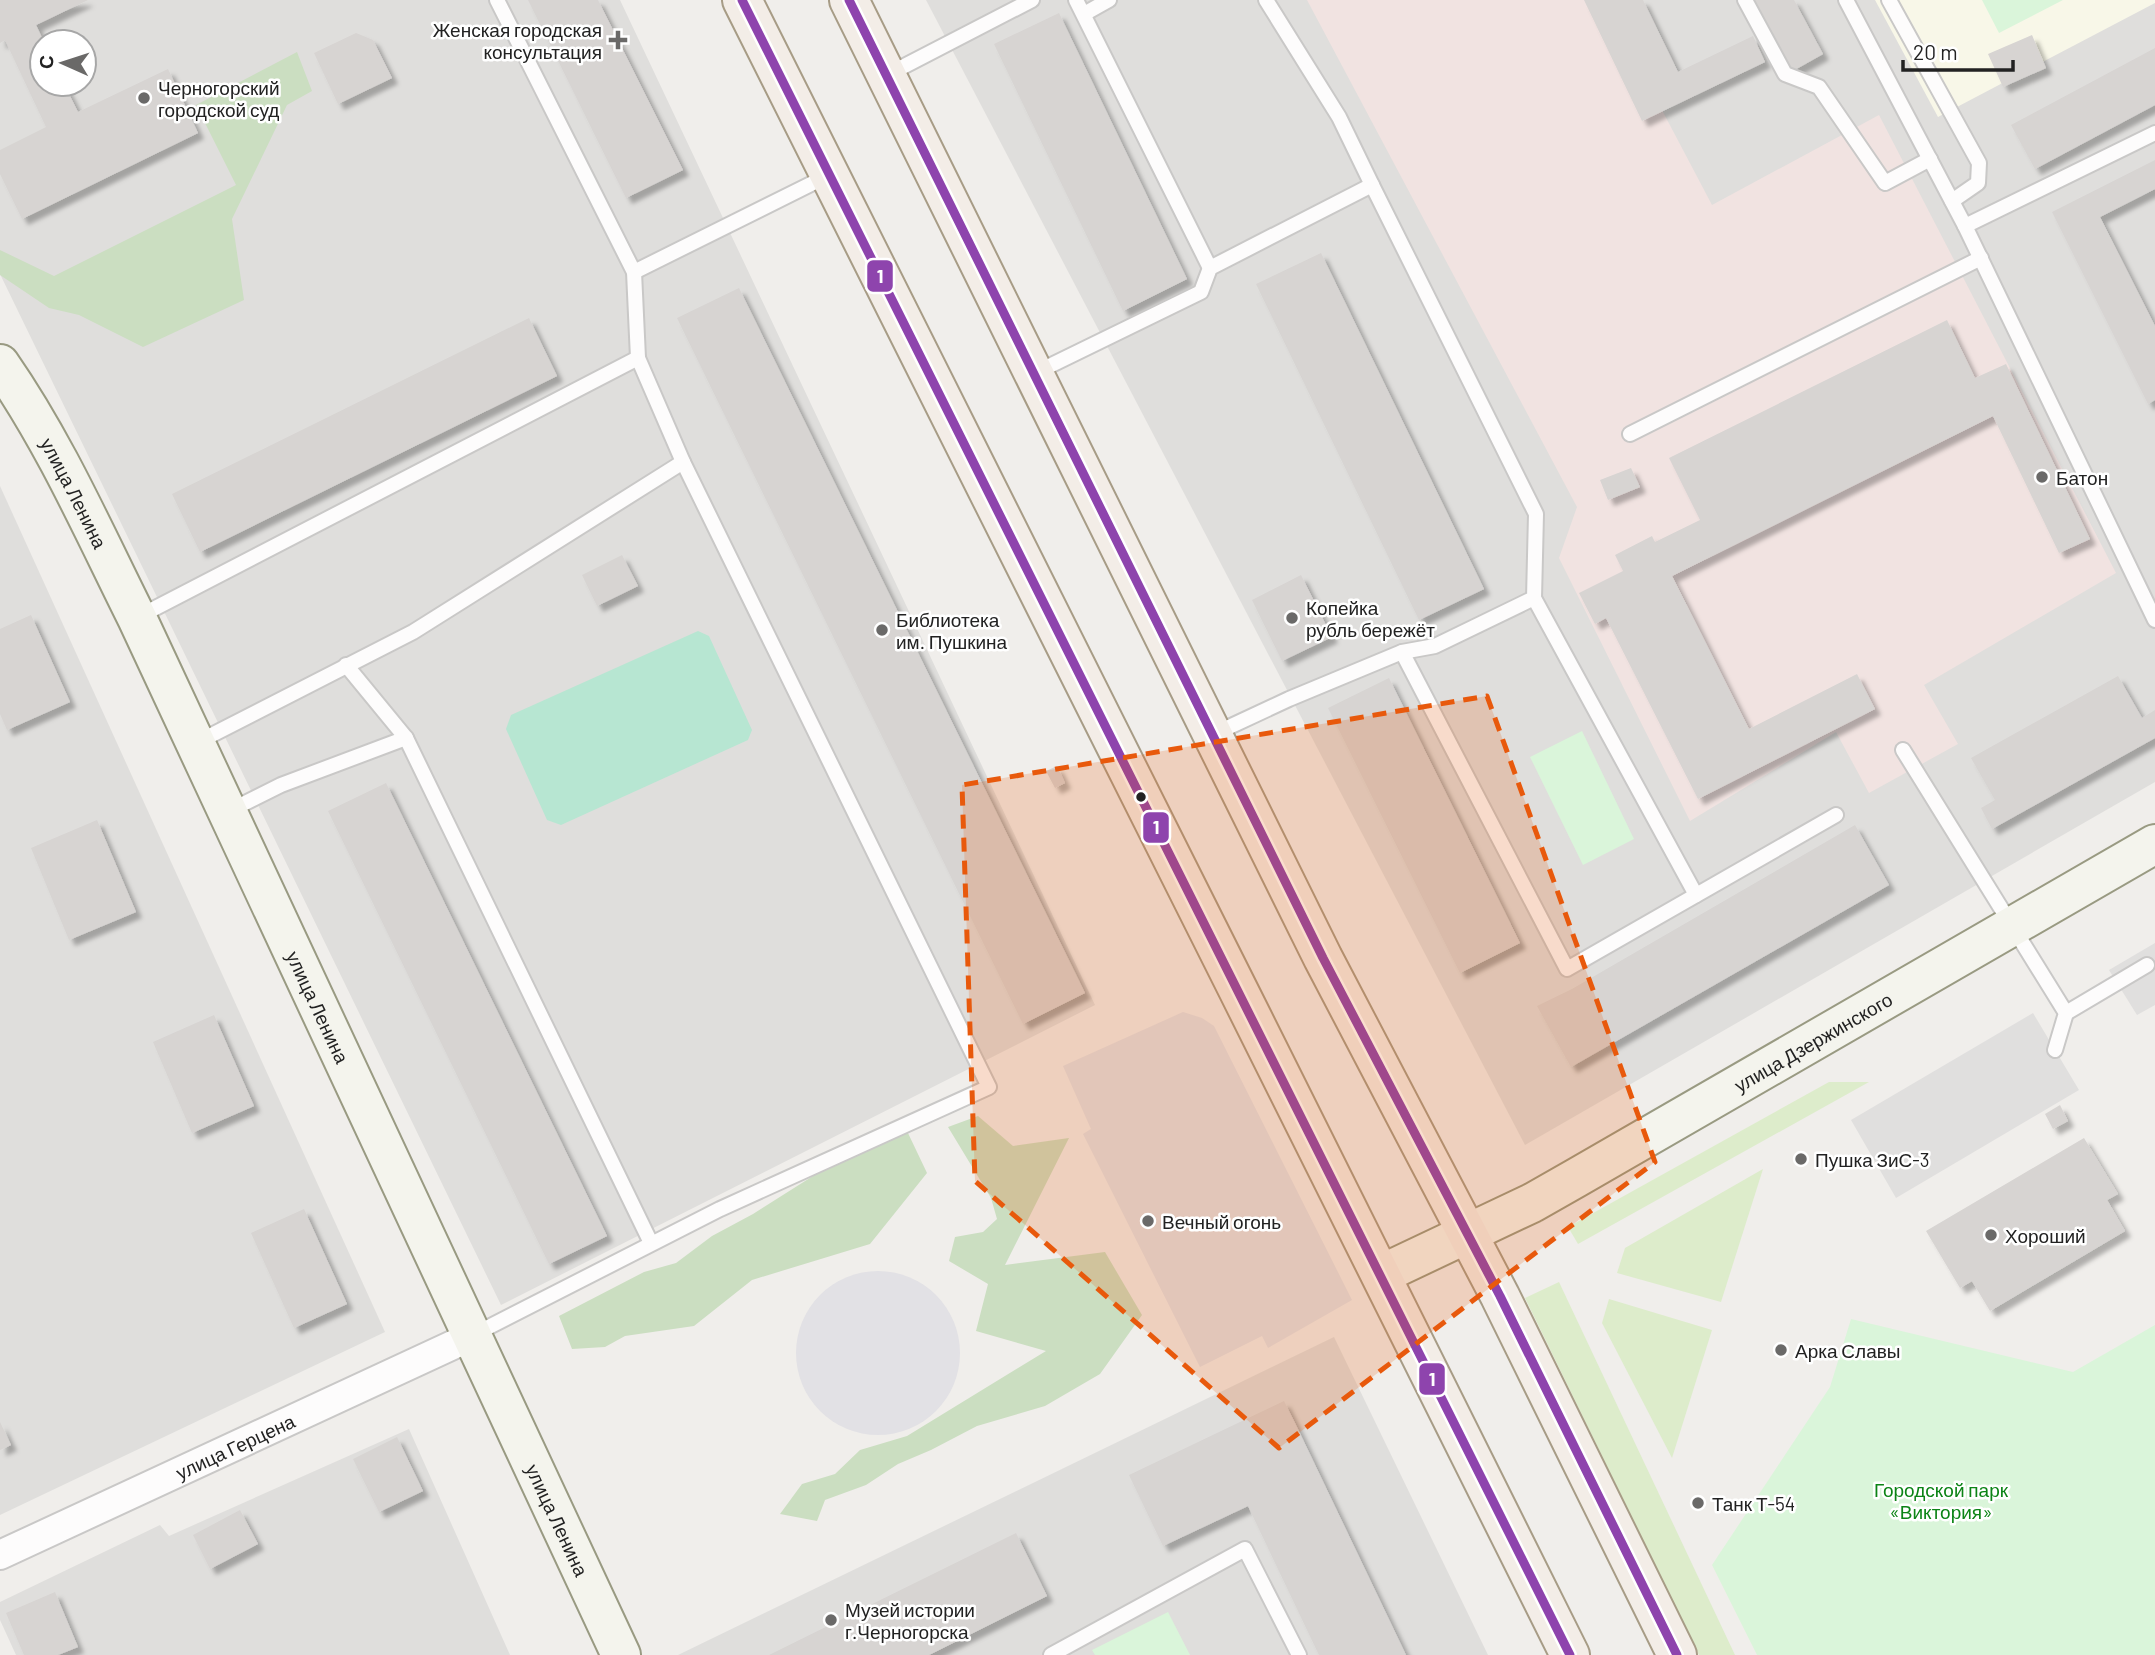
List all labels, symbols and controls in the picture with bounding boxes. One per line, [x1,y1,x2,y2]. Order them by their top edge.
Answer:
place label: Женская городская консультация [433,18,602,63]
north arrow [28,28,98,98]
scale bar [1903,28,2013,72]
marker: Женская городская консультация [608,30,628,50]
text: 20 m [1913,39,1958,64]
text: С [34,54,57,70]
place label: Черногорский городской суд [158,76,280,121]
marker: Черногорский городской суд [136,90,152,106]
line badge: 1 [866,259,894,293]
text: 1 [877,264,883,287]
street label: улица Ленина [37,433,113,552]
place label: Батон [2056,466,2108,489]
marker: Батон [2034,469,2050,485]
place label: Копейка рубль бережёт [1306,596,1435,641]
place label: Библиотека им. Пушкина [896,608,1008,653]
marker: Копейка рубль бережёт [1284,610,1300,626]
marker: Библиотека им. Пушкина [874,622,890,638]
unlabelled marker [1134,790,1148,804]
line badge: 1 [1142,811,1170,844]
text: 1 [1153,815,1159,838]
street label: улица Ленина [282,947,355,1067]
street label: улица Дзержинского [1730,987,1896,1096]
place label: Пушка ЗиС-3 [1815,1148,1930,1171]
marker: Пушка ЗиС-3 [1793,1151,1809,1167]
place label: Вечный огонь [1162,1210,1281,1233]
marker: Вечный огонь [1140,1213,1156,1229]
place label: Хороший [2005,1224,2086,1247]
marker: Хороший [1983,1227,1999,1243]
place label: Арка Славы [1795,1339,1900,1362]
marker: Арка Славы [1773,1342,1789,1358]
line badge: 1 [1418,1362,1446,1396]
text: 1 [1429,1367,1435,1390]
street label: улица Герцена [172,1408,299,1484]
street label: улица Ленина [522,1460,594,1580]
park label: Городской парк «Виктория» [1874,1478,2009,1523]
place label: Танк Т-54 [1712,1492,1795,1515]
marker: Танк Т-54 [1690,1495,1706,1511]
place label: Музей истории г.Черногорска [845,1598,975,1643]
marker: Музей истории г.Черногорска [823,1612,839,1628]

